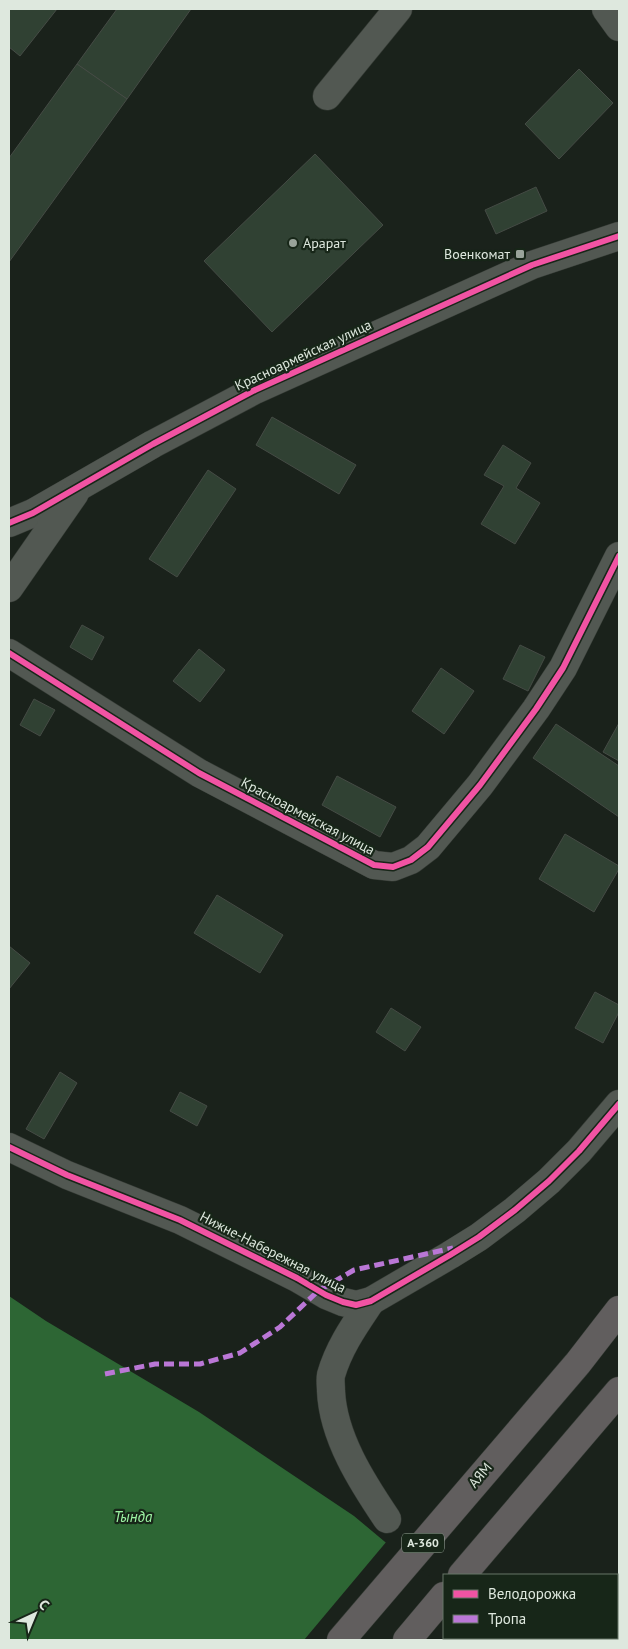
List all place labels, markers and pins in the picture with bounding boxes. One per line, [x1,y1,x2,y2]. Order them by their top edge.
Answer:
place label: Арарат [303,234,346,252]
marker: Арарат [287,237,299,249]
place label: Военкомат [444,245,510,263]
marker: Военкомат [514,248,526,260]

